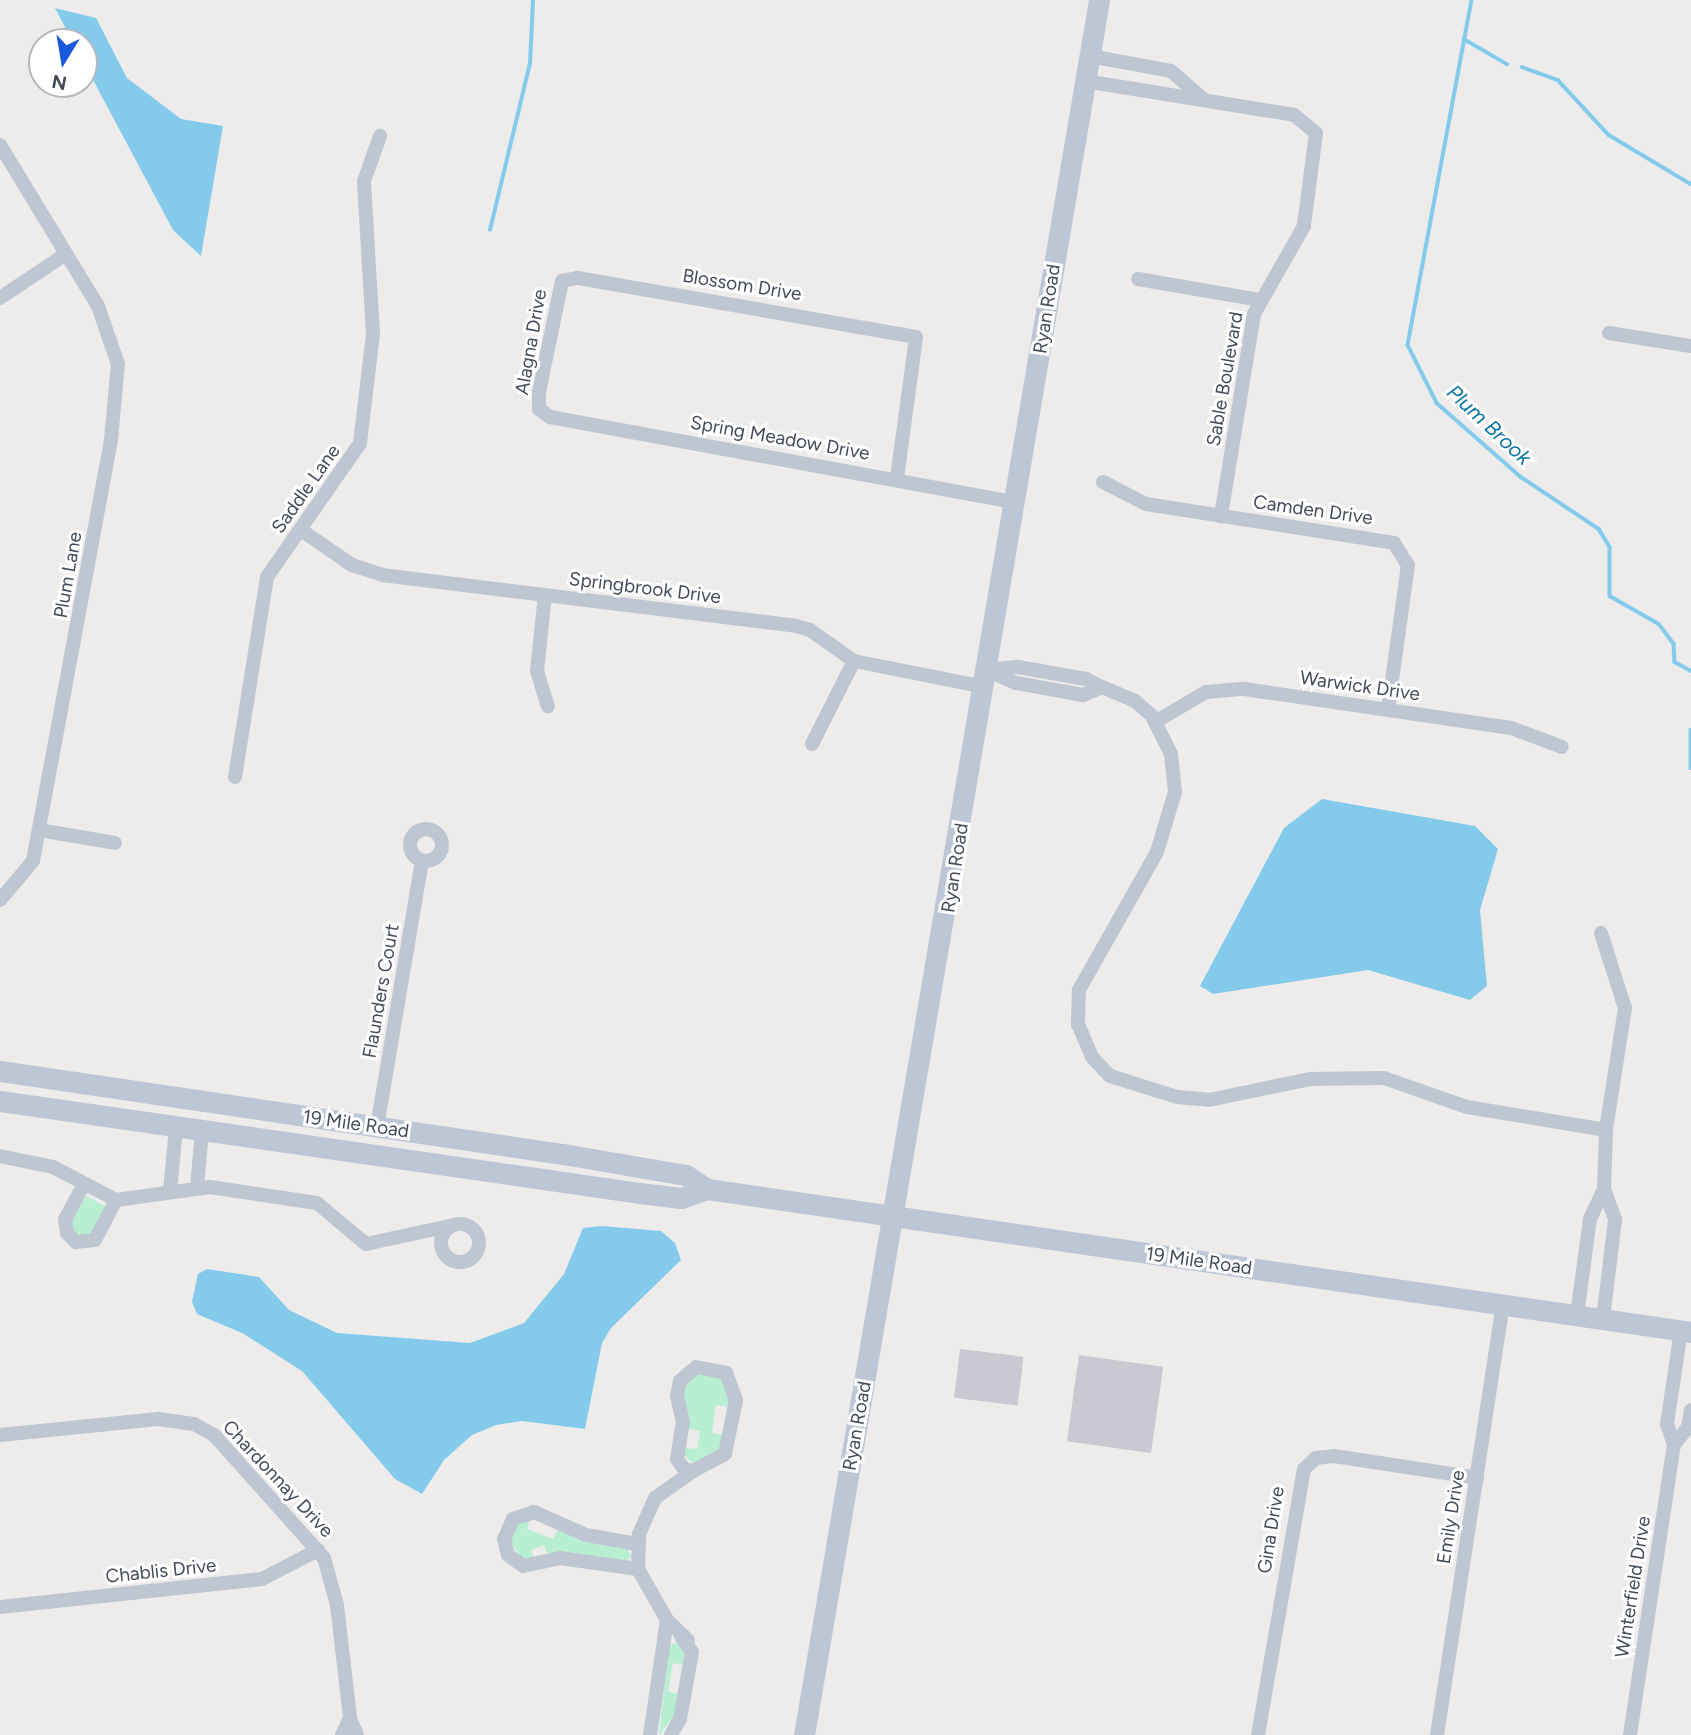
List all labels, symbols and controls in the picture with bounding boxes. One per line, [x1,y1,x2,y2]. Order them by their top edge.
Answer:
north arrow [28,28,98,98]
text: N [50,69,69,95]
street label: Ryan Road [1029,263,1065,355]
street label: Blossom Drive [681,264,803,306]
street label: Alagna Drive [510,287,552,397]
street label: Sable Boulevard [1202,310,1248,448]
water label: Plum Brook [1442,380,1536,470]
street label: Spring Meadow Drive [689,411,871,465]
street label: Saddle Lane [267,440,345,538]
street label: Camden Drive [1252,490,1374,530]
street label: Plum Lane [49,530,87,620]
street label: Springbrook Drive [568,567,722,609]
street label: Warwick Drive [1298,666,1422,706]
street label: Ryan Road [937,822,973,914]
street label: Flaunders Court [358,922,404,1060]
street label: 19 Mile Road [302,1105,410,1143]
street label: 19 Mile Road [1145,1242,1253,1280]
street label: Ryan Road [838,1380,876,1472]
street label: Chardonnay Drive [218,1416,338,1542]
street label: Emily Drive [1432,1468,1470,1566]
street label: Gina Drive [1253,1485,1289,1575]
street label: Winterfield Drive [1611,1515,1655,1659]
street label: Chablis Drive [105,1554,217,1588]

